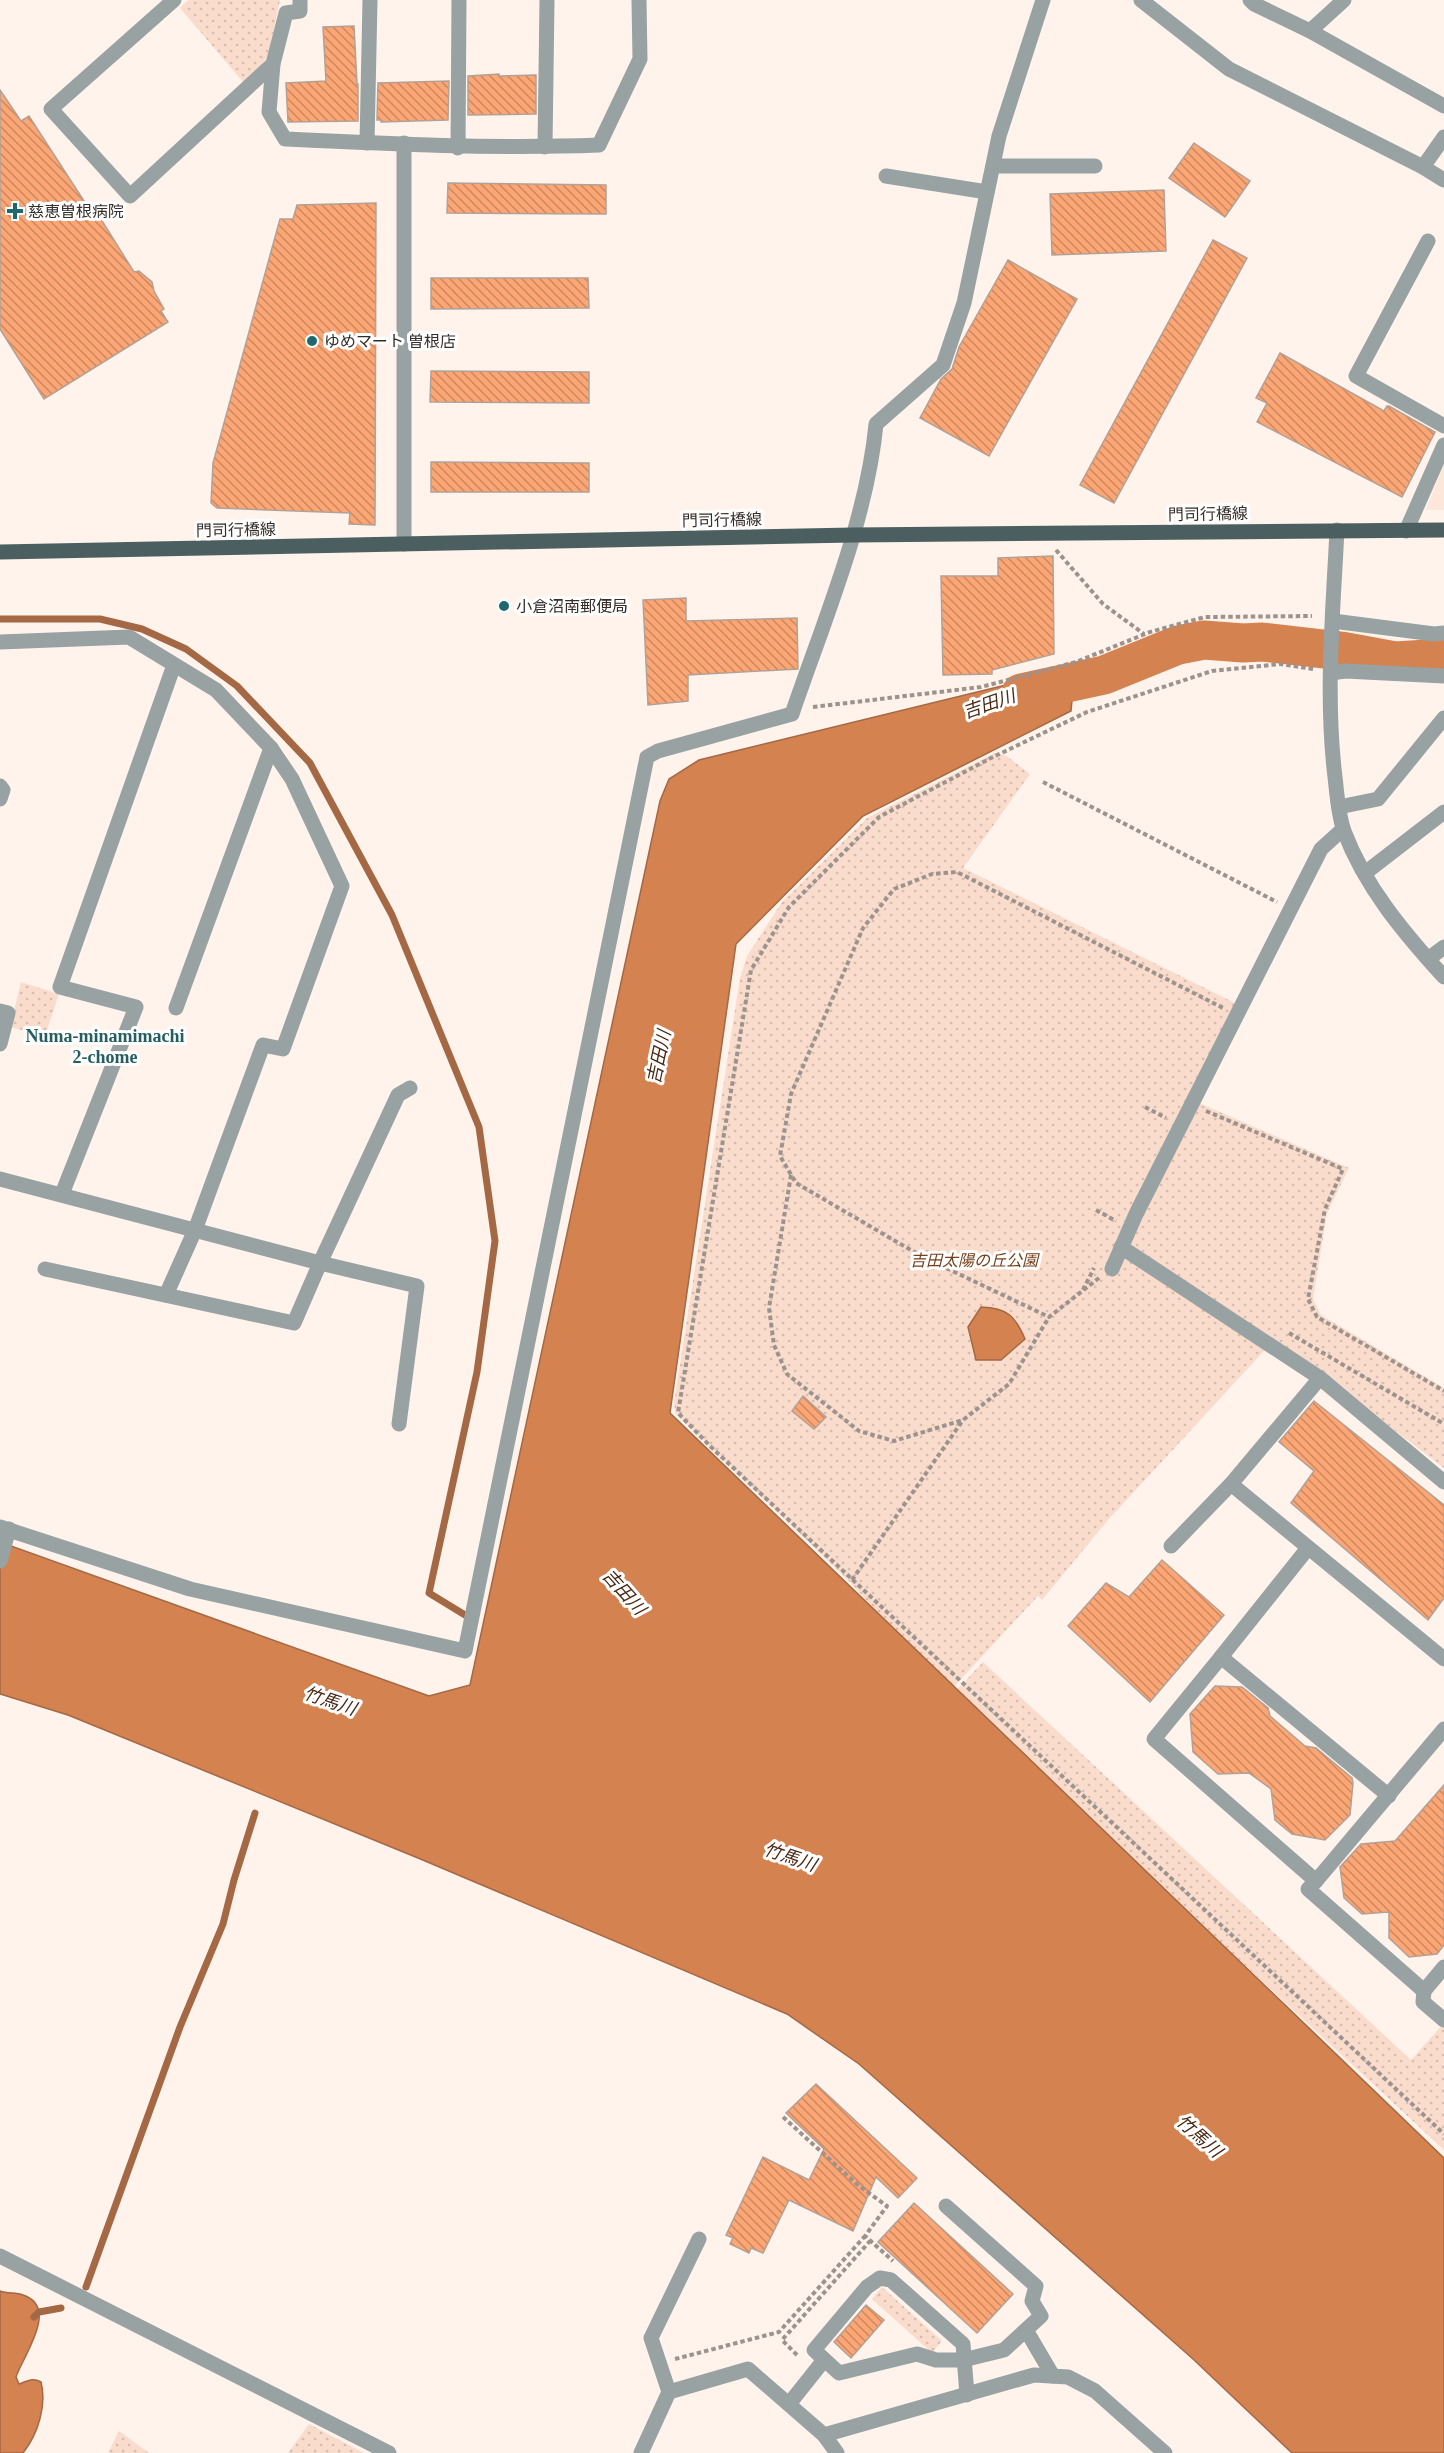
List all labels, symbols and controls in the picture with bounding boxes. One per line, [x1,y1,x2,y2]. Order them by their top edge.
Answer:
marker: 慈恵曽根病院 [6,202,24,220]
place label: 慈恵曽根病院 [28,203,124,220]
place label: ゆめマート 曽根店 [324,333,456,350]
marker: ゆめマート 曽根店 [305,334,319,348]
street label: 門司行橋線 [1168,505,1248,523]
street label: 門司行橋線 [682,511,762,529]
street label: 門司行橋線 [196,521,276,539]
place label: 小倉沼南郵便局 [516,598,628,615]
marker: 小倉沼南郵便局 [497,599,511,613]
water label: 吉田川 [960,685,1020,722]
district label: Numa-minamimachi 2-chome [26,1026,185,1067]
water label: 吉田川 [644,1027,675,1085]
park label: 吉田太陽の丘公園 [910,1252,1040,1269]
water label: 吉田川 [599,1565,651,1620]
water label: 竹馬川 [301,1683,361,1720]
water label: 竹馬川 [761,1839,821,1876]
water label: 竹馬川 [1172,2111,1227,2163]

